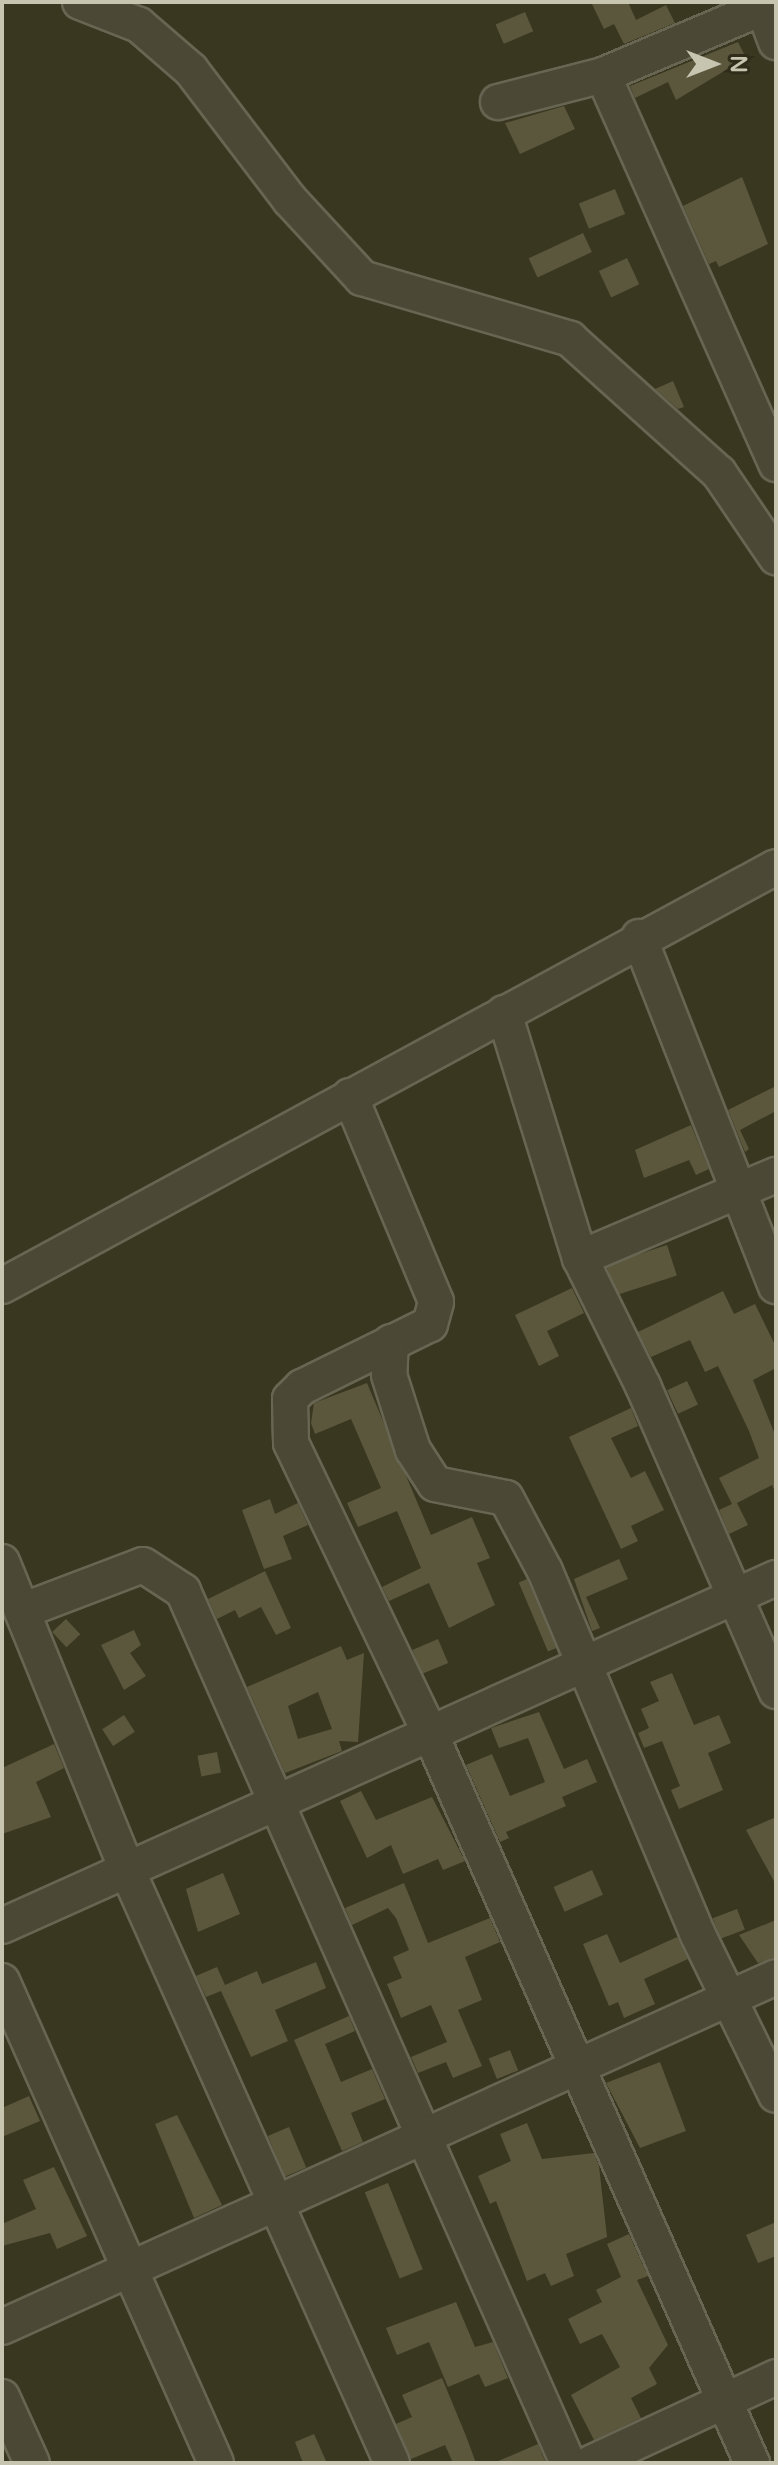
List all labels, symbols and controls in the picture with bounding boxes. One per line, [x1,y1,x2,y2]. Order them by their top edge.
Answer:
north arrow [674,24,754,104]
text: N [725,55,751,73]

